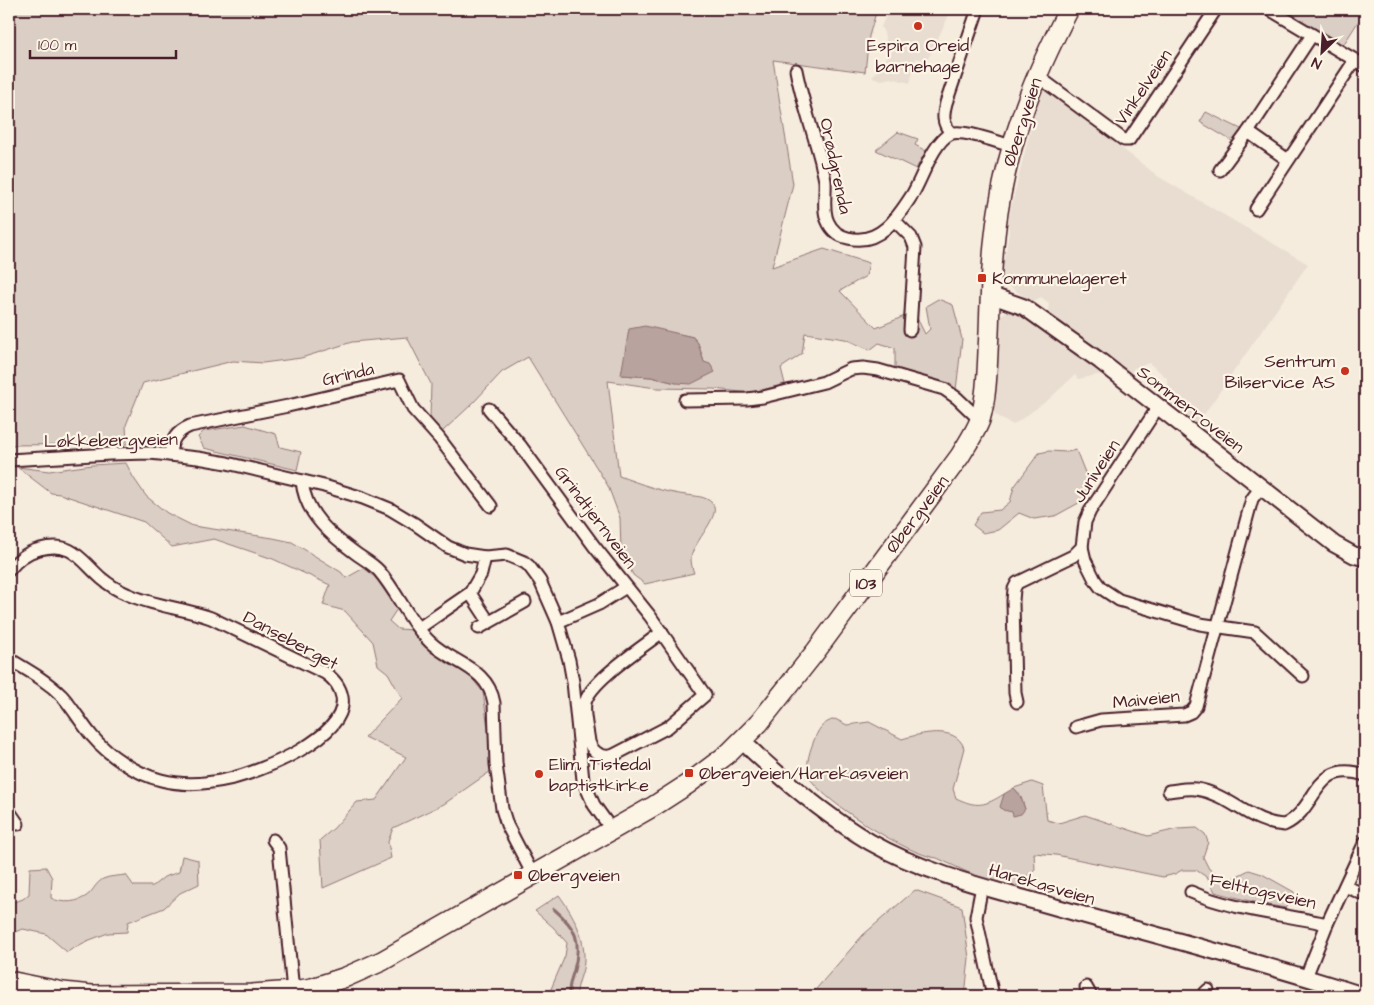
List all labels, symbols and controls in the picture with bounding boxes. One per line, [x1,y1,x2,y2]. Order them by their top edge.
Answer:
marker: Espira Oreid barnehage [912,20,924,32]
scale bar [30,28,176,60]
north arrow [1296,28,1346,78]
place label: Espira Oreid barnehage [867,33,969,80]
text: 100 m [38,35,77,56]
street label: Vinkelveien [1109,44,1178,130]
text: N [1309,52,1325,74]
street label: Øbergveien [996,75,1049,170]
street label: Orødgrenda [812,116,858,217]
place label: Kommunelageret [992,266,1128,292]
marker: Kommunelageret [976,272,988,284]
place label: Sentrum Bilservice AS [1224,349,1335,395]
street label: Grinda [320,356,377,393]
street label: Sommerroveien [1132,360,1250,459]
marker: Sentrum Bilservice AS [1339,365,1351,377]
street label: Løkkebergveien [44,427,178,455]
street label: Juniveien [1067,435,1126,508]
street label: Grindtjernveien [549,461,643,574]
street label: Øbergveien [880,470,956,559]
road number: 103 [850,570,882,596]
street label: Danseberget [238,605,343,677]
street label: Maiveien [1111,684,1181,715]
place label: Elim, Tistedal baptistkirke [549,752,651,798]
place label: Øbergveien/Harekasveien [699,761,908,787]
marker: Øbergveien/Harekasveien [683,767,695,779]
marker: Elim, Tistedal baptistkirke [533,768,545,780]
street label: Harekasveien [986,857,1098,912]
place label: Øbergveien [528,863,620,889]
street label: Felttogsveien [1207,867,1319,917]
marker: Øbergveien [512,869,524,881]

